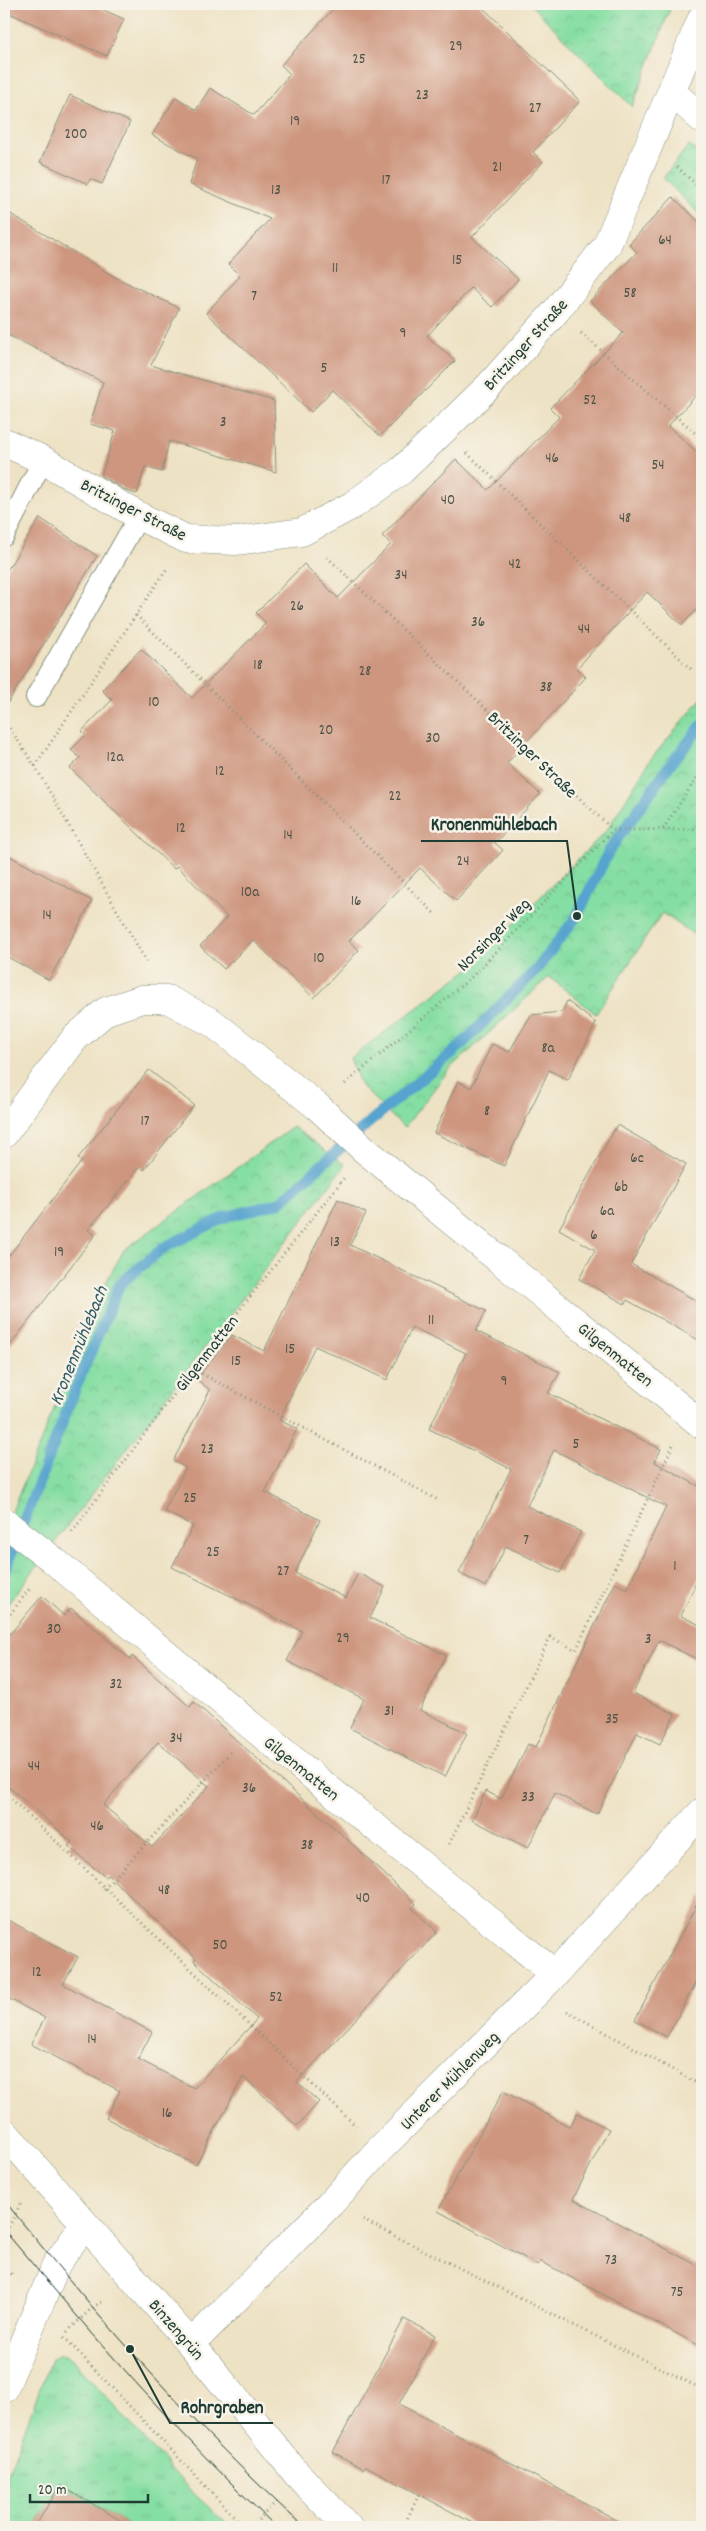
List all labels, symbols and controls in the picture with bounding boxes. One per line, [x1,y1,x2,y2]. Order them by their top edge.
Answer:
house number: 29 [449,36,463,58]
house number: 25 [352,49,366,71]
house number: 23 [415,85,429,107]
house number: 27 [529,98,541,120]
house number: 19 [290,111,300,133]
house number: 200 [65,124,87,146]
house number: 21 [492,157,502,179]
house number: 17 [381,170,391,192]
house number: 13 [271,180,281,202]
house number: 64 [658,230,672,252]
house number: 15 [452,250,462,272]
house number: 11 [332,258,338,280]
house number: 58 [624,283,636,305]
house number: 7 [251,286,257,308]
street label: Britzinger Straße [479,294,575,397]
house number: 9 [400,323,406,345]
house number: 5 [321,358,328,380]
house number: 52 [583,390,597,412]
house number: 3 [220,412,226,434]
house number: 46 [545,448,559,470]
house number: 54 [651,455,665,477]
street label: Britzinger Straße [75,474,190,549]
house number: 40 [441,490,455,512]
house number: 48 [619,508,631,530]
house number: 42 [509,554,521,576]
house number: 34 [395,565,407,587]
house number: 26 [290,596,304,618]
house number: 36 [471,612,485,634]
house number: 44 [578,619,590,641]
house number: 18 [253,655,263,677]
house number: 28 [359,661,371,683]
house number: 38 [540,677,552,699]
house number: 10 [148,692,160,714]
street label: Britzinger Straße [481,706,582,805]
house number: 20 [319,720,333,742]
house number: 30 [426,728,440,750]
house number: 12a [107,747,124,769]
house number: 12 [215,761,225,783]
house number: 22 [388,786,402,808]
callout: Kronenmühlebach [421,807,567,841]
text: Kronenmühlebach [431,813,558,840]
house number: 12 [176,818,186,840]
house number: 14 [283,825,293,847]
house number: 24 [457,851,469,873]
house number: 10a [241,882,260,904]
house number: 16 [351,891,361,913]
street label: Norsinger Weg [452,893,537,978]
house number: 14 [42,905,52,927]
house number: 10 [313,948,325,970]
house number: 8a [541,1038,555,1060]
house number: 8 [484,1101,490,1123]
house number: 17 [140,1111,150,1133]
house number: 6c [630,1148,644,1170]
house number: 6b [614,1177,628,1199]
house number: 6a [600,1201,615,1223]
house number: 6 [590,1225,598,1247]
house number: 13 [330,1232,340,1254]
house number: 19 [54,1242,64,1264]
water label: Kronenmühlebach [44,1281,117,1410]
house number: 11 [428,1310,434,1332]
street label: Gilgenmatten [170,1311,246,1398]
street label: Gilgenmatten [571,1318,658,1394]
house number: 15 [285,1339,295,1361]
house number: 15 [231,1351,241,1373]
house number: 9 [501,1371,507,1393]
house number: 5 [573,1434,580,1456]
house number: 23 [200,1439,214,1461]
house number: 25 [183,1488,197,1510]
house number: 7 [523,1530,529,1552]
house number: 25 [206,1542,220,1564]
house number: 1 [673,1556,677,1578]
house number: 27 [277,1561,289,1583]
house number: 30 [47,1619,61,1641]
house number: 29 [336,1628,350,1650]
house number: 3 [645,1629,651,1651]
house number: 32 [109,1674,123,1696]
house number: 31 [384,1701,394,1723]
house number: 35 [605,1709,619,1731]
house number: 34 [170,1728,182,1750]
street label: Gilgenmatten [257,1732,344,1808]
house number: 44 [28,1756,40,1778]
house number: 36 [242,1778,256,1800]
house number: 33 [521,1787,535,1809]
house number: 46 [90,1816,104,1838]
house number: 38 [301,1835,313,1857]
house number: 48 [158,1880,170,1902]
house number: 40 [356,1888,370,1910]
house number: 50 [212,1935,228,1957]
house number: 12 [32,1962,42,1984]
house number: 52 [269,1987,283,2009]
street label: Unterer Mühlenweg [395,2026,506,2137]
house number: 14 [87,2029,97,2051]
house number: 16 [162,2103,172,2125]
house number: 73 [605,2250,617,2272]
house number: 75 [671,2282,683,2304]
street label: Binzengrün [141,2295,209,2367]
callout: Rohrgraben [170,2389,273,2423]
text: Rohrgraben [180,2396,264,2423]
scale bar [30,2471,148,2503]
text: 20 m [38,2480,66,2502]

